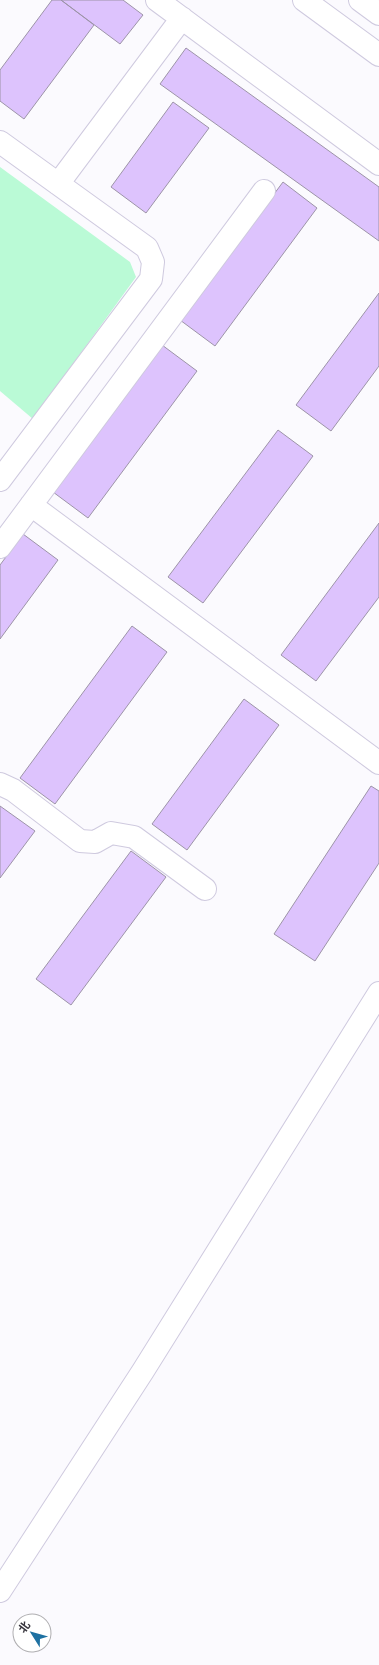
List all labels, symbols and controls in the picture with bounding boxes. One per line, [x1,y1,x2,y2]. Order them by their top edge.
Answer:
north arrow [12,1613,52,1653]
text: 北 [15,1618,33,1636]

